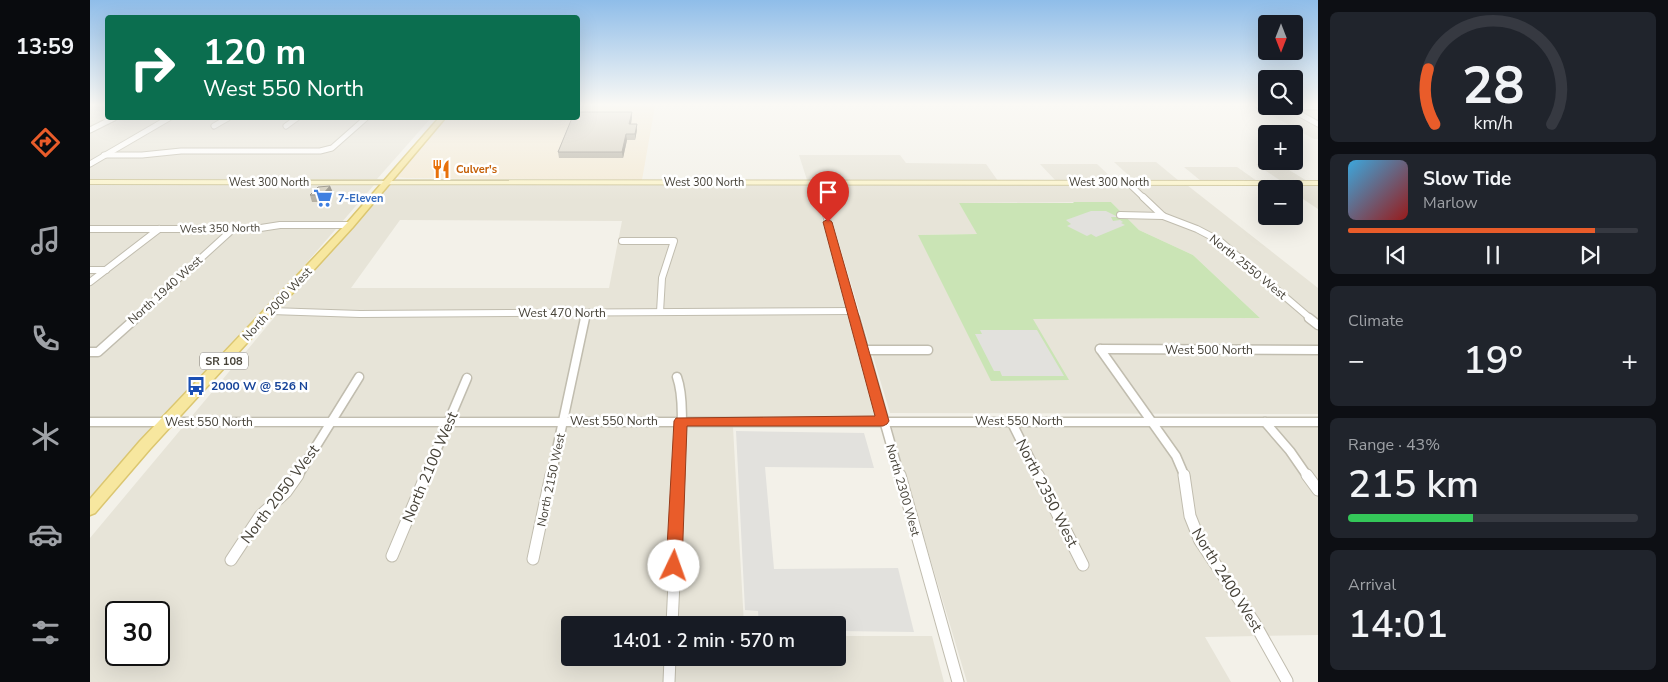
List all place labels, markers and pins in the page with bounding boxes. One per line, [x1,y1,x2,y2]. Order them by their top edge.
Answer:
restaurant icon: Culver's [430,158,452,180]
place label: Culver's [456,162,497,177]
pin [807,171,849,222]
supermarket icon: 7-Eleven [312,187,334,209]
place label: 7-Eleven [338,191,383,206]
bus stop icon: 2000 W @ 526 N [185,375,207,397]
place label: 2000 W @ 526 N [211,378,308,394]

